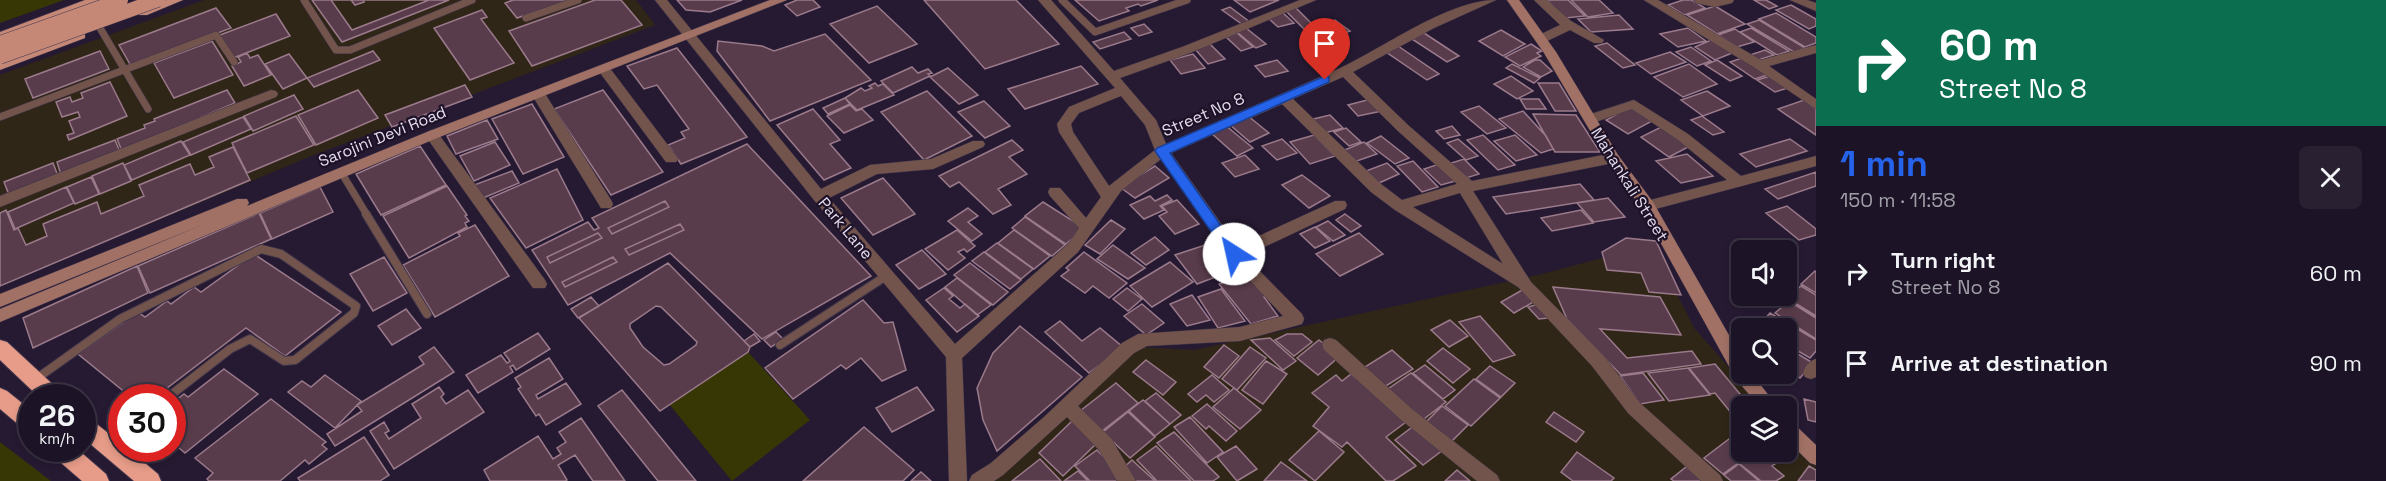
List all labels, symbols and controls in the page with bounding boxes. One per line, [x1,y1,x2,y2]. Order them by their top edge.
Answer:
pin [1299,18,1350,80]
text: 60 m [1939,19,2039,72]
icon: right [1840,24,1918,102]
icon: arrive [1308,27,1341,60]
text: Street No 8 [1939,71,2087,106]
street label: Street No 8 [1159,88,1248,141]
street label: Sarojini Devi Road [315,101,449,172]
street label: Mahankali Street [1586,123,1673,245]
text: 1 min [1840,141,1928,187]
button: close [2299,146,2362,209]
text: 150 m · 11:58 [1840,187,1956,213]
street label: Park Lane [814,193,878,264]
position arrow [1202,222,1266,286]
map controls [1731,240,1797,462]
button: sound [1731,240,1797,306]
text: Turn right [1891,246,1996,274]
icon: right [1840,257,1873,290]
text: 60 m [2310,259,2362,287]
text: Street No 8 [1891,274,2001,300]
button: search [1731,318,1797,384]
icon: arrive [1840,347,1873,380]
text: Arrive at destination [1891,349,2108,377]
text: 90 m [2310,349,2362,377]
speed limit sign: 30 [108,384,186,462]
text: 26 [39,396,75,435]
button: layers [1731,396,1797,462]
text: km/h [39,429,75,448]

